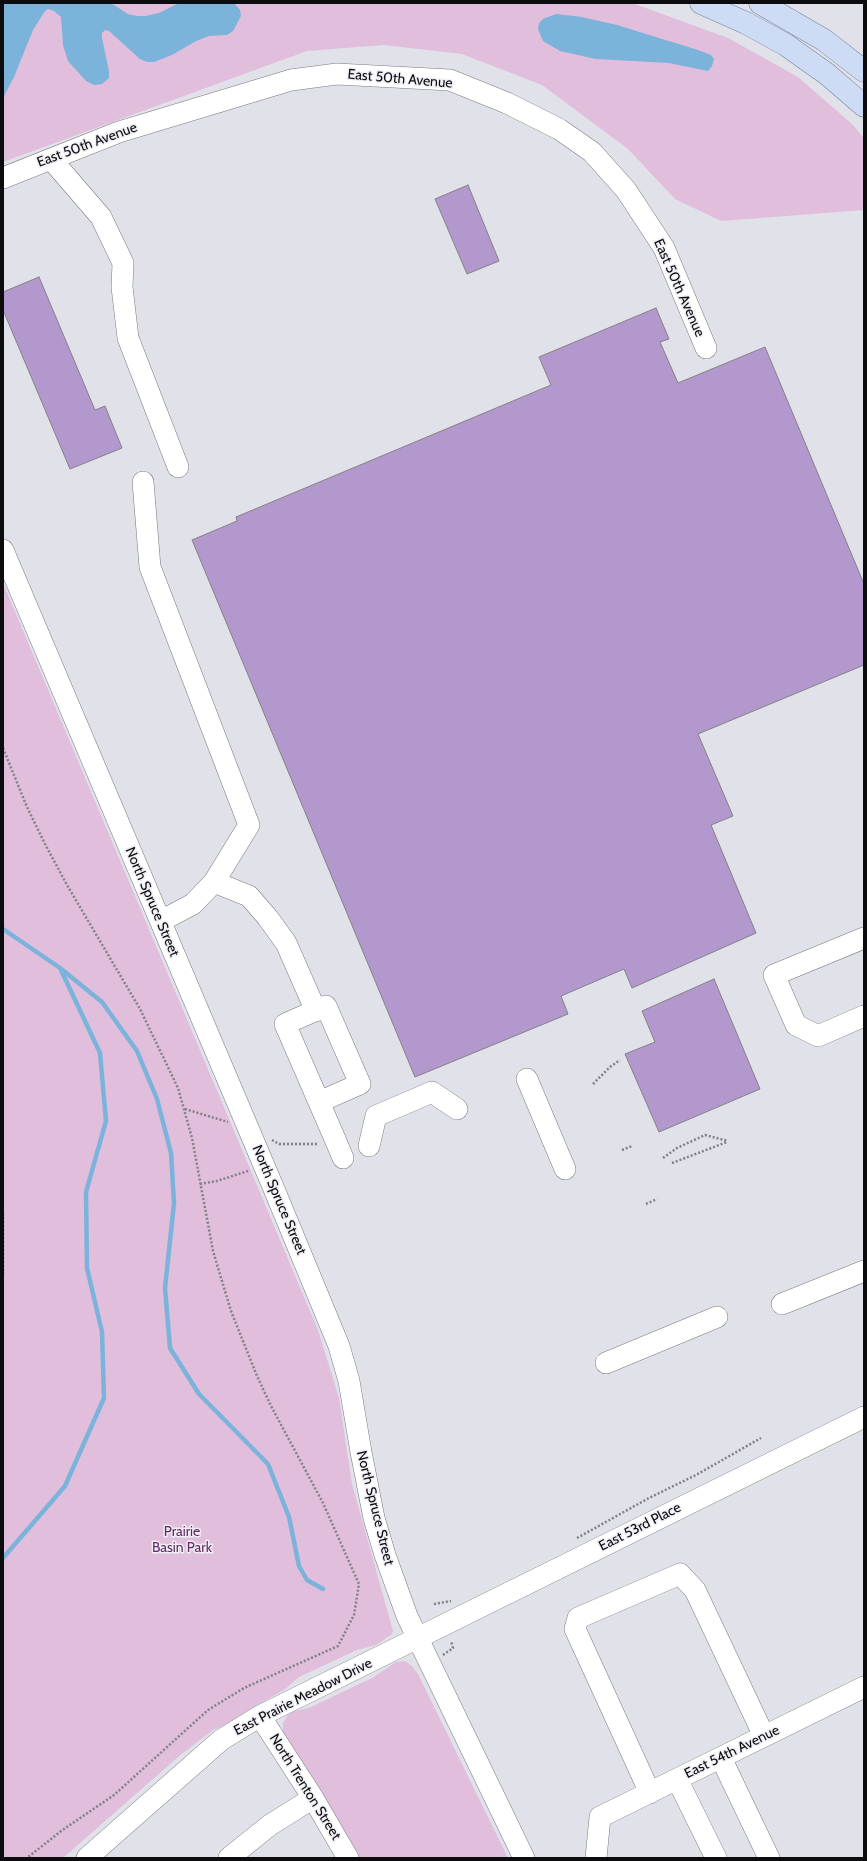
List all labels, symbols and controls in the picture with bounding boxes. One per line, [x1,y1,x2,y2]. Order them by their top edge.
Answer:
street label: East 50th Avenue [347,66,453,92]
street label: East 50th Avenue [35,119,139,171]
street label: East 50th Avenue [650,236,708,340]
street label: North Spruce Street [121,845,183,959]
street label: North Spruce Street [248,1143,310,1257]
street label: North Spruce Street [353,1449,397,1567]
street label: East 53rd Place [596,1499,684,1555]
park label: Prairie Basin Park [152,1524,212,1556]
street label: East Prairie Meadow Drive [231,1655,375,1739]
street label: East 54th Avenue [682,1722,782,1782]
street label: North Trenton Street [266,1731,344,1843]

